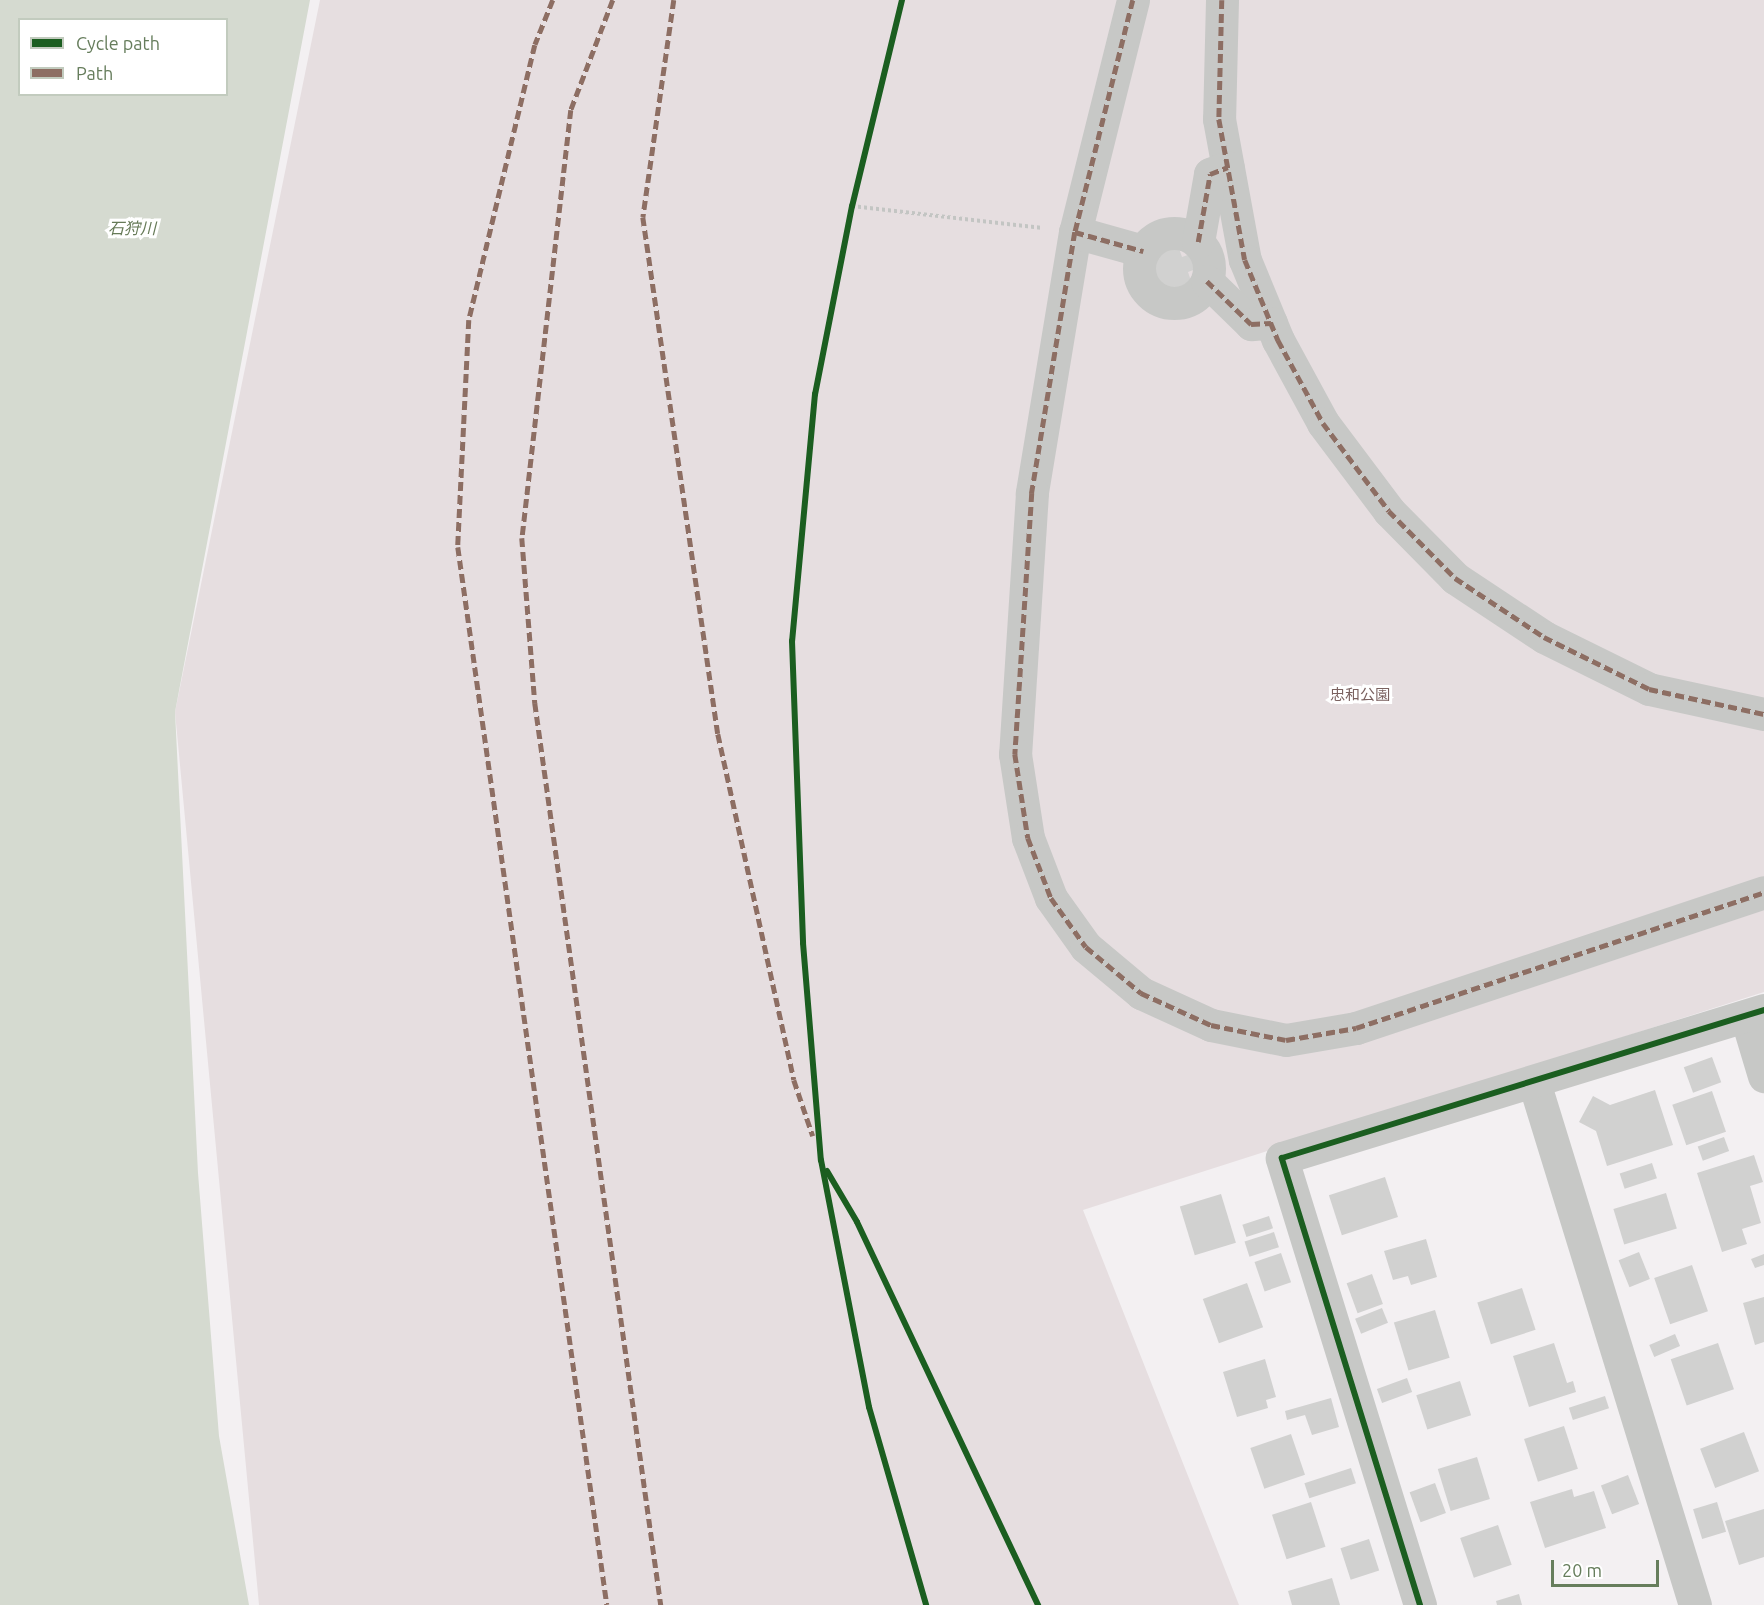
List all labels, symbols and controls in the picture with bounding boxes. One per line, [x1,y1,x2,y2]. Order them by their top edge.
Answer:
legend [18,18,228,96]
text: Cycle path [76,33,160,53]
text: Path [76,63,113,83]
water label: 石狩川 [108,218,156,238]
park label: 忠和公園 [1330,686,1390,704]
scale bar [1554,1548,1662,1586]
text: 20 m [1562,1560,1602,1580]

